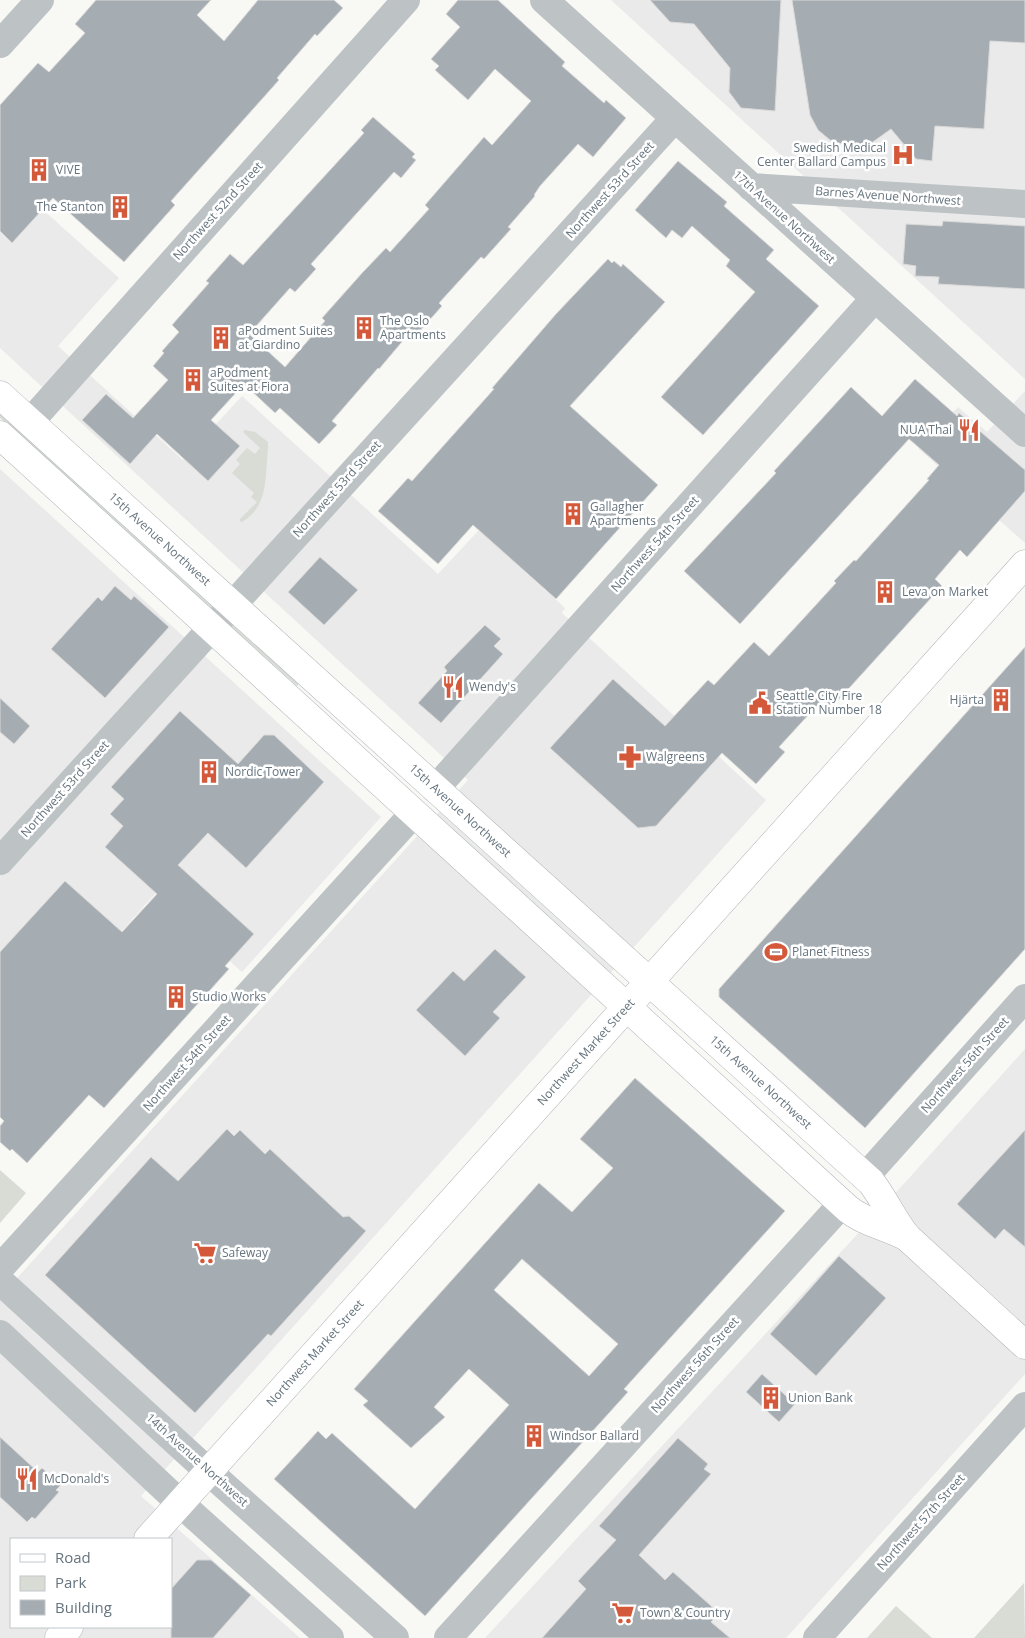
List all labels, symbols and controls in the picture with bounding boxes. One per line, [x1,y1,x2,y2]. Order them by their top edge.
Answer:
street label: Northwest 53rd Street [562,138,658,242]
place label: Swedish Medical Center Ballard Campus [757,139,886,170]
hospital icon: Swedish Medical Center Ballard Campus [890,142,916,168]
building icon: VIVE [26,157,52,183]
street label: Northwest 52nd Street [169,158,266,264]
place label: VIVE [56,161,80,178]
street label: 17th Avenue Northwest [730,166,839,267]
street label: Barnes Avenue Northwest [815,182,961,209]
building icon: The Stanton [107,194,133,220]
place label: The Stanton [36,198,104,215]
place label: The Oslo Apartments [380,312,446,343]
building icon: The Oslo Apartments [351,315,377,341]
place label: aPodment Suites at Giardino [238,322,333,353]
building icon: aPodment Suites at Giardino [208,325,234,351]
place label: aPodment Suites at Fiora [210,364,289,395]
building icon: aPodment Suites at Fiora [180,367,206,393]
restaurant icon: NUA Thai [956,417,982,443]
place label: NUA Thai [900,421,952,438]
street label: Northwest 53rd Street [289,437,385,541]
street label: 15th Avenue Northwest [105,488,215,589]
street label: Northwest 54th Street [607,492,702,595]
place label: Gallagher Apartments [590,498,656,529]
building icon: Gallagher Apartments [560,501,586,527]
building icon: Leva on Market [872,579,898,605]
place label: Leva on Market [902,583,988,600]
restaurant icon: Wendy's [440,674,466,700]
place label: Wendy's [469,678,516,695]
place label: Seattle City Fire Station Number 18 [776,687,882,718]
building icon: Hjärta [988,687,1014,713]
public building icon: Seattle City Fire Station Number 18 [747,690,773,716]
place label: Hjärta [950,691,984,708]
street label: Northwest 53rd Street [17,737,113,841]
pharmacy icon: Walgreens [617,744,643,770]
place label: Walgreens [646,748,705,765]
building icon: Nordic Tower [196,759,222,785]
street label: 15th Avenue Northwest [406,760,515,861]
place label: Nordic Tower [225,763,300,780]
sports icon: Planet Fitness [763,939,789,965]
place label: Planet Fitness [792,943,870,960]
building icon: Studio Works [163,984,189,1010]
place label: Studio Works [192,988,266,1005]
street label: Northwest Market Street [533,995,638,1109]
street label: Northwest 54th Street [139,1011,234,1114]
street label: Northwest 56th Street [917,1013,1012,1116]
street label: 15th Avenue Northwest [706,1031,816,1132]
supermarket icon: Safeway [192,1240,218,1266]
place label: Safeway [222,1244,269,1261]
street label: Northwest Market Street [262,1296,367,1410]
street label: Northwest 56th Street [647,1313,742,1416]
building icon: Union Bank [758,1385,784,1411]
place label: Union Bank [788,1389,854,1406]
street label: 14th Avenue Northwest [143,1409,252,1510]
building icon: Windsor Ballard [521,1423,547,1449]
place label: Windsor Ballard [550,1427,639,1444]
restaurant icon: McDonald's [14,1466,40,1492]
place label: McDonald's [44,1470,109,1487]
street label: Northwest 57th Street [873,1470,968,1573]
legend [10,1538,172,1628]
text: Road [55,1547,91,1567]
text: Park [55,1572,86,1592]
text: Building [55,1597,112,1617]
supermarket icon: Town & Country [610,1600,636,1626]
place label: Town & Country [640,1604,731,1621]

